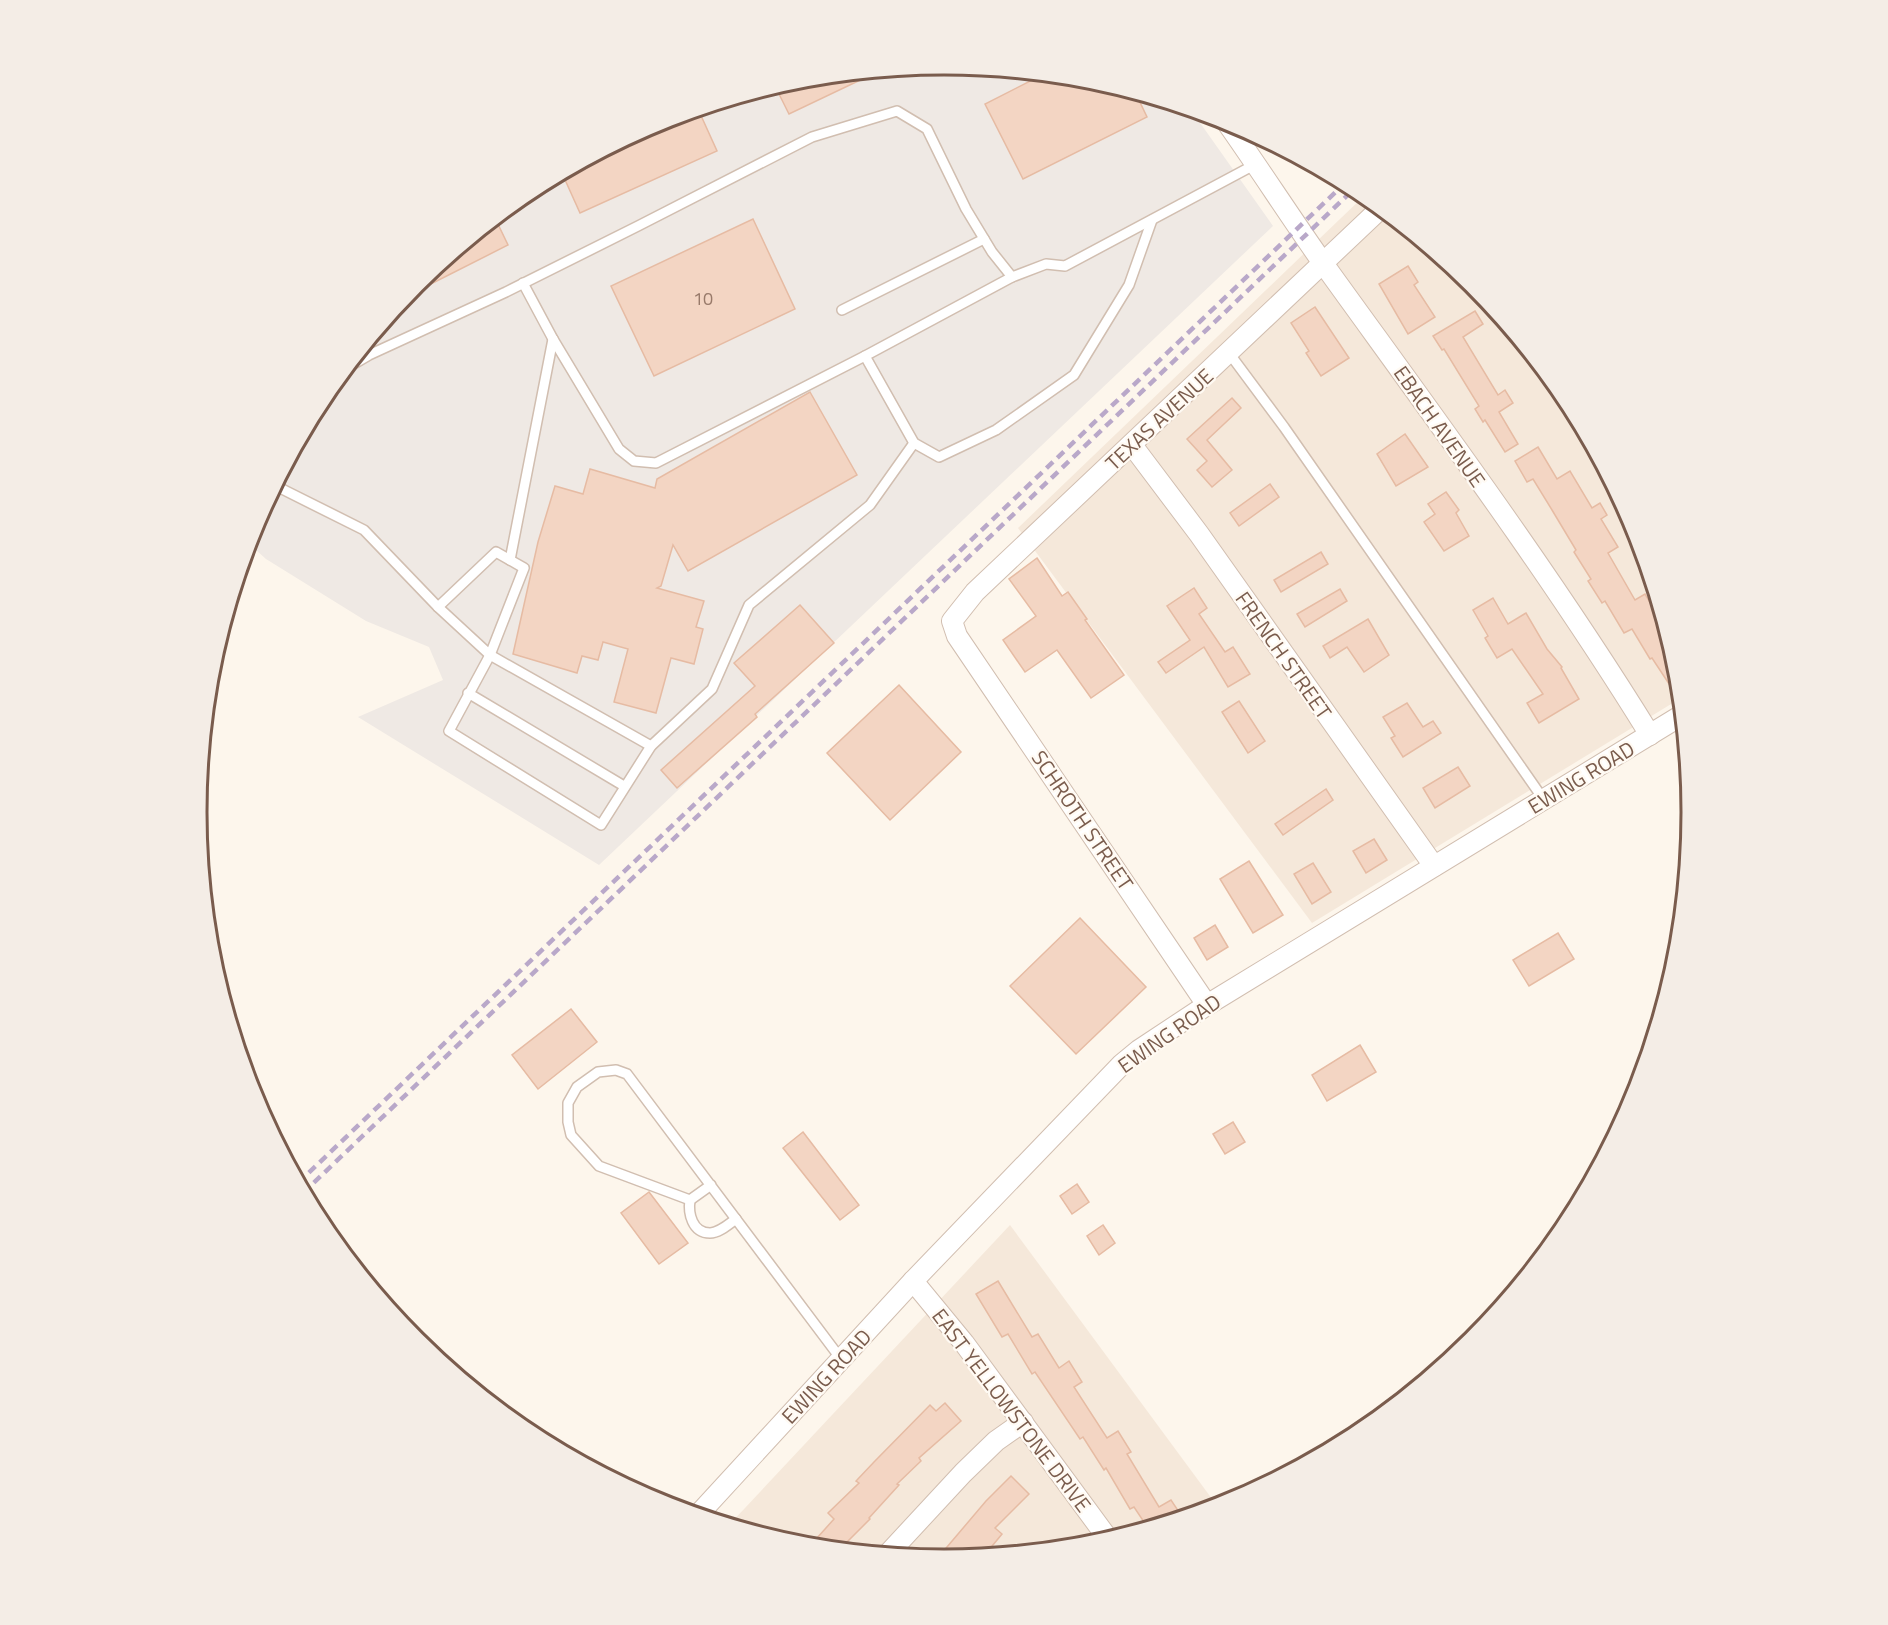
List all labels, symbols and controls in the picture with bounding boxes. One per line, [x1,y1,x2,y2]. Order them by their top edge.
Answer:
house number: 10 [693,285,713,312]
street label: EBACH AVENUE [1386,359,1494,493]
street label: TEXAS AVENUE [1098,360,1220,478]
street label: FRENCH STREET [1228,585,1340,725]
street label: EWING ROAD [1521,732,1641,822]
street label: SCHROTH STREET [1024,744,1142,896]
street label: EWING ROAD [1111,986,1227,1080]
street label: EAST YELLOWSTONE DRIVE [925,1301,1099,1519]
street label: EWING ROAD [773,1321,879,1431]

